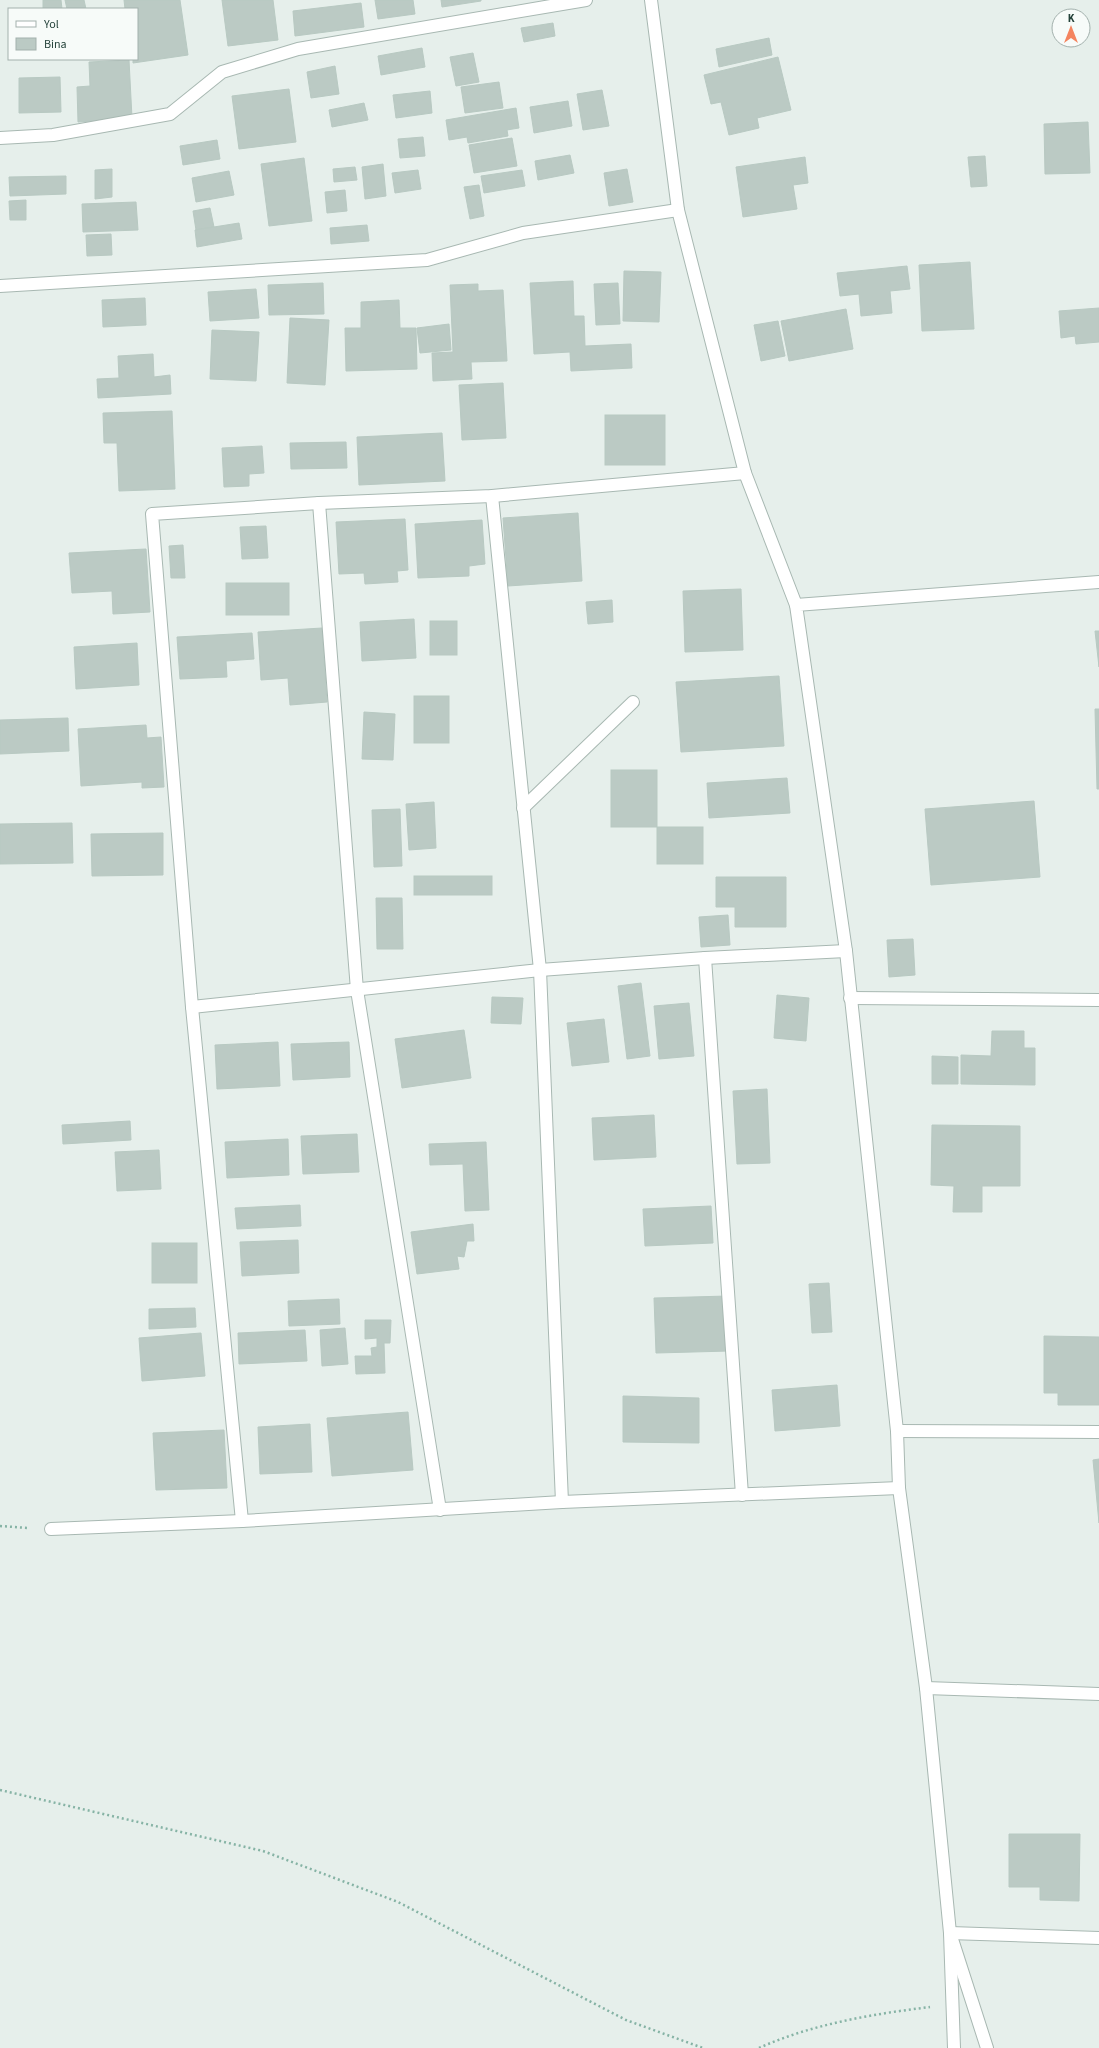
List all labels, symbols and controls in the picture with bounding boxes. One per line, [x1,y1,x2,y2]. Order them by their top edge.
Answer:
legend [8,8,138,60]
north arrow [1051,8,1091,48]
text: K [1068,11,1075,26]
text: Yol [43,16,59,33]
text: Bina [44,36,67,53]

